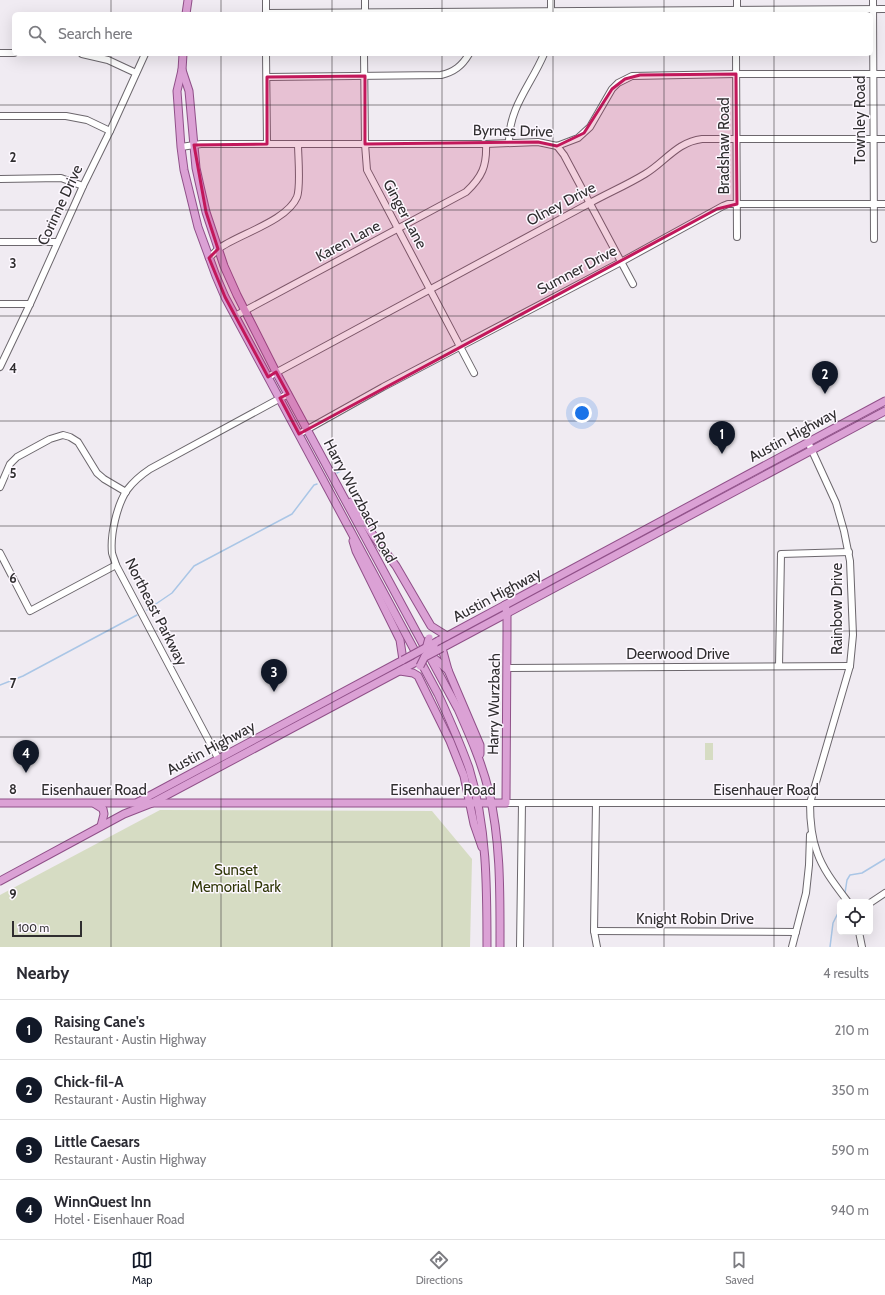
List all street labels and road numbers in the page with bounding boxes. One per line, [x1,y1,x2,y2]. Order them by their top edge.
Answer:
street label: Townley Road [851,76,869,164]
street label: Bradshaw Road [715,97,733,195]
street label: Byrnes Drive [473,121,554,141]
street label: Corinne Drive [34,162,87,248]
street label: Ginger Lane [379,176,431,252]
street label: Olney Drive [523,178,599,230]
street label: Karen Lane [313,216,384,265]
street label: Sumner Drive [534,241,620,298]
street label: Austin Highway [746,404,841,466]
street label: Harry Wurzbach Road [320,436,400,566]
street label: Northeast Parkway [121,555,191,669]
street label: Rainbow Drive [828,563,846,655]
street label: Austin Highway [450,564,545,626]
street label: Deerwood Drive [626,645,730,663]
street label: Harry Wurzbach [484,653,504,755]
street label: Austin Highway [164,717,259,779]
street label: Eisenhauer Road [41,781,147,799]
street label: Eisenhauer Road [390,781,496,799]
street label: Eisenhauer Road [713,781,819,799]
street label: Knight Robin Drive [636,910,754,928]

